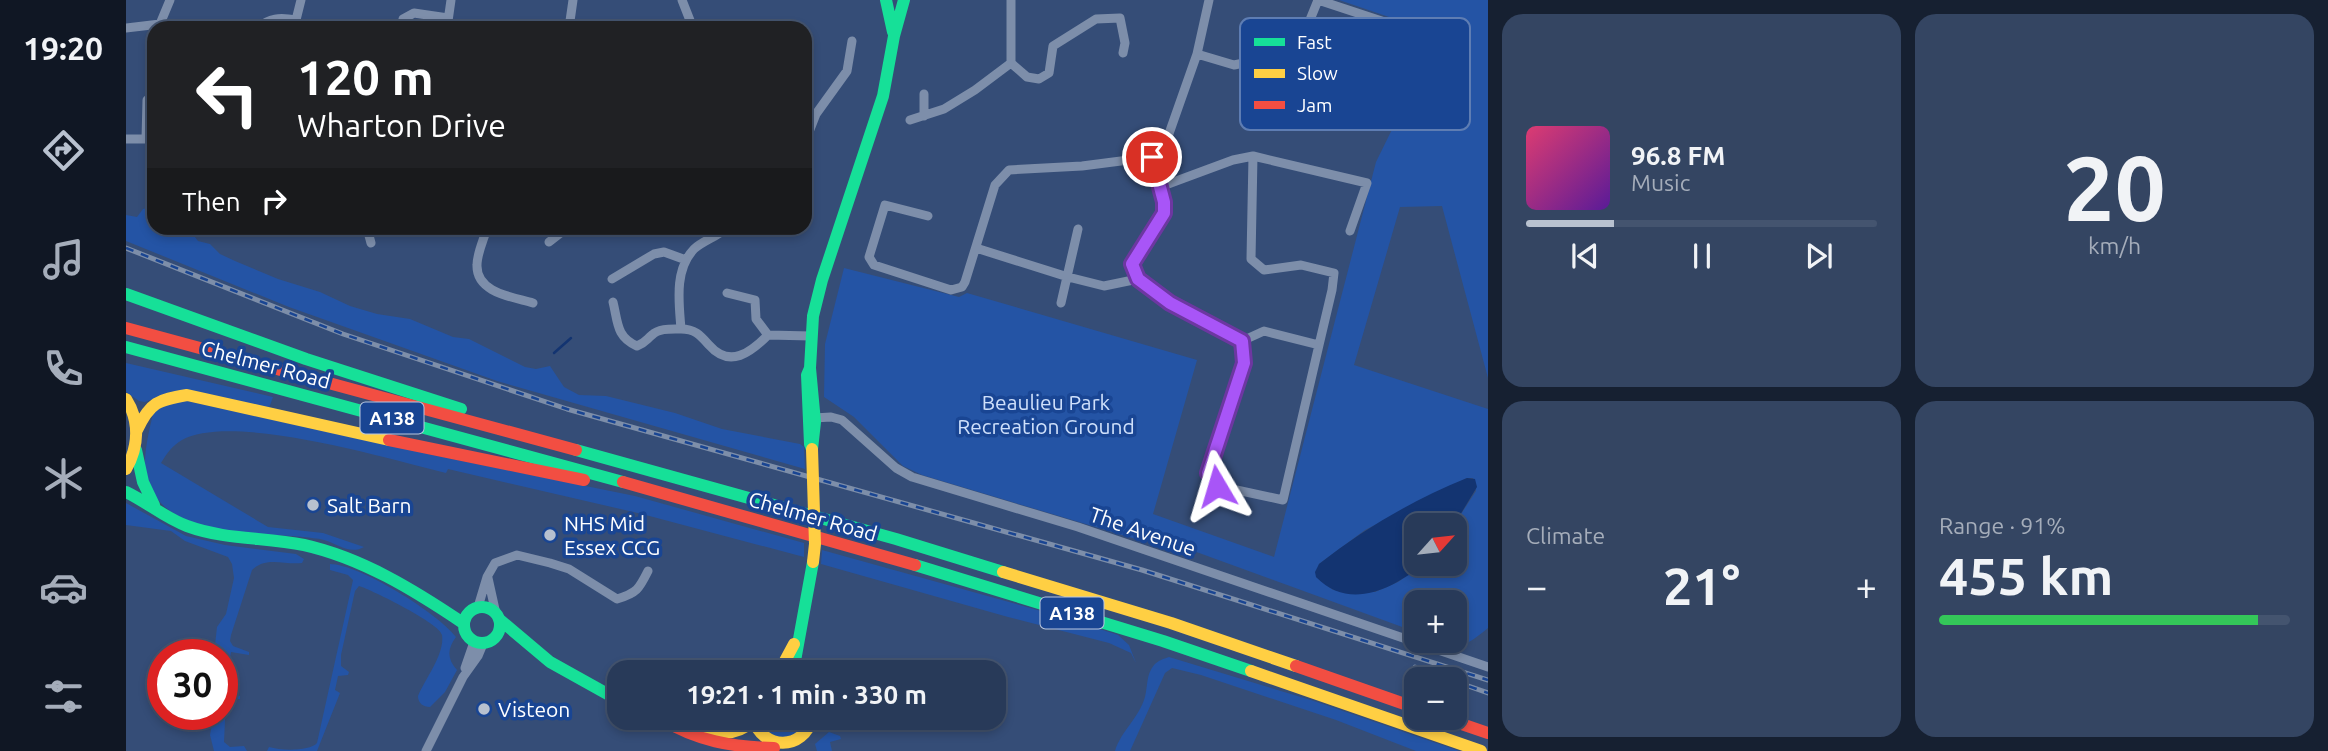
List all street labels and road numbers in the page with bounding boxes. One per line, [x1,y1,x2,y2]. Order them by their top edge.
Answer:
street label: Chelmer Road [199,335,333,393]
road number: A138 [360,402,424,434]
street label: Chelmer Road [746,486,880,546]
street label: The Avenue [1087,502,1199,560]
road number: A138 [1040,598,1104,628]

